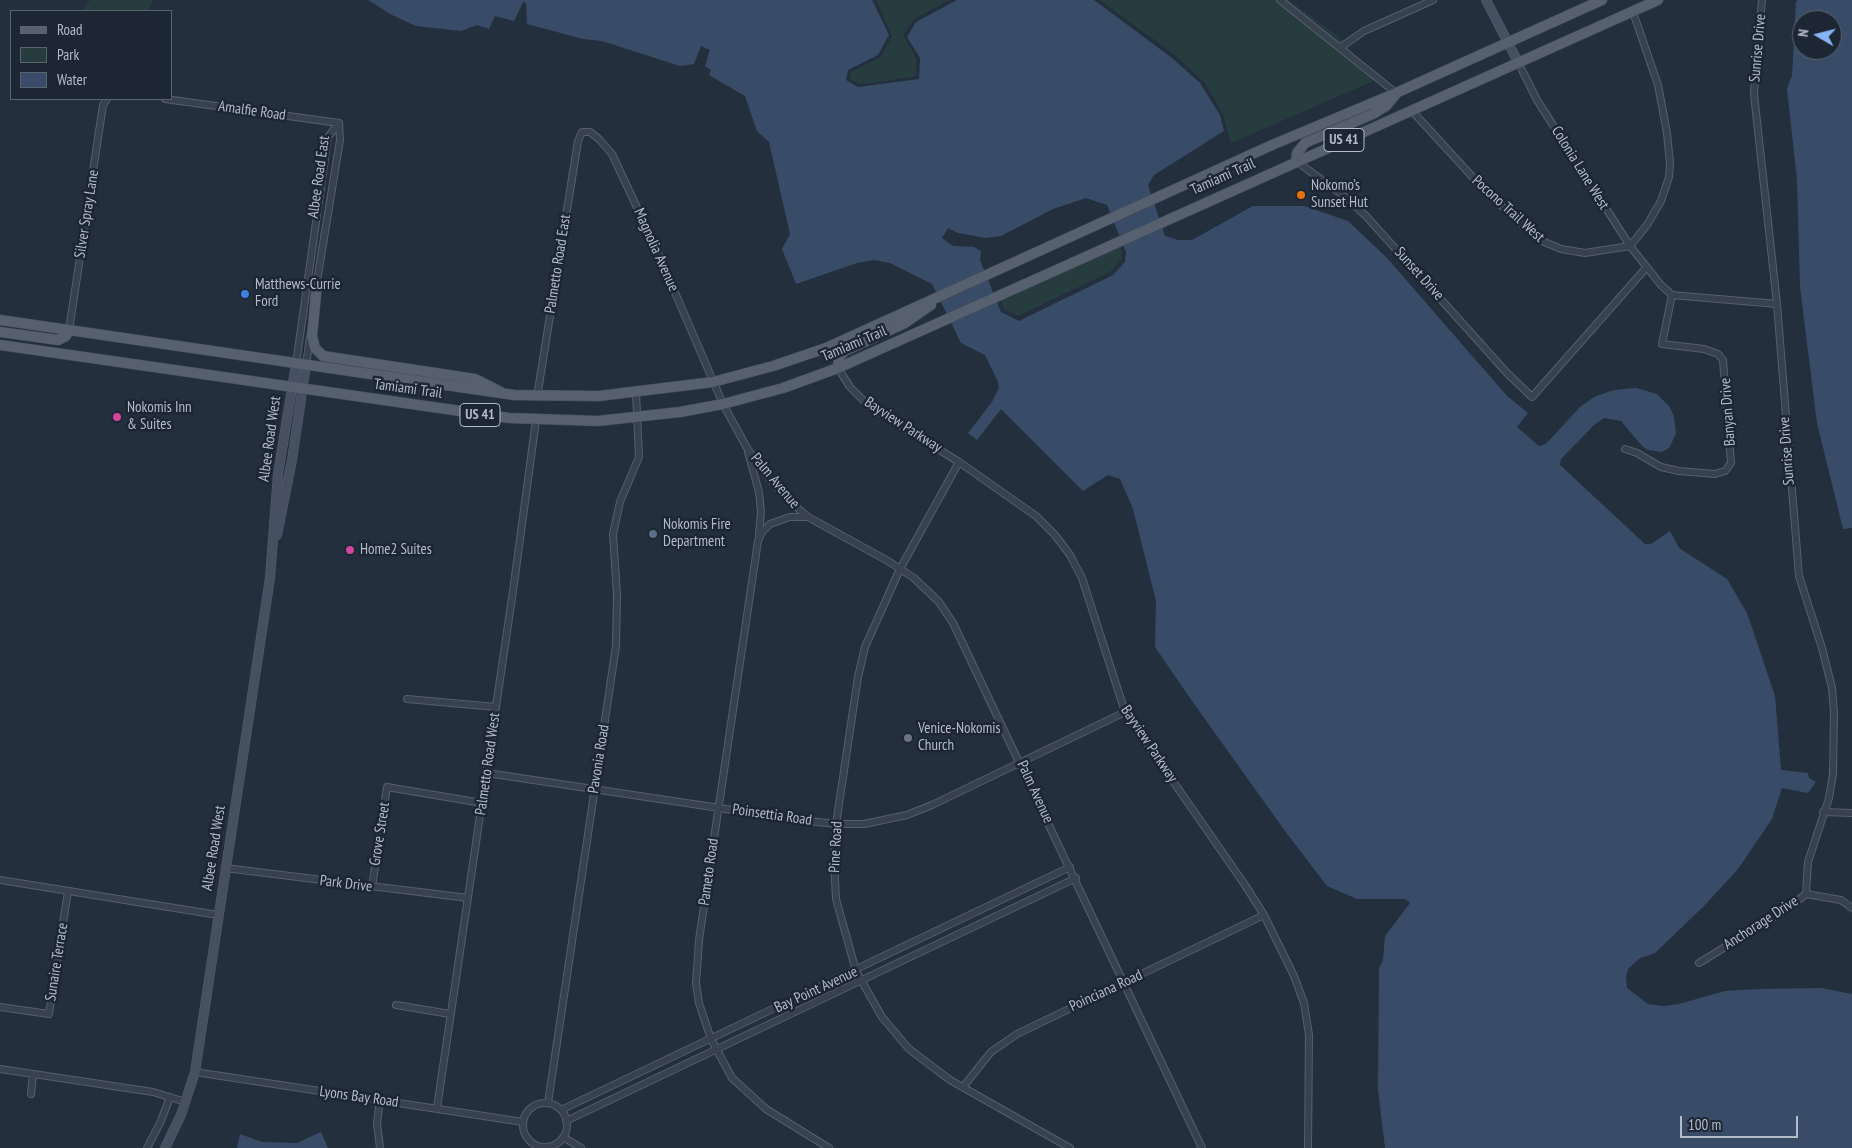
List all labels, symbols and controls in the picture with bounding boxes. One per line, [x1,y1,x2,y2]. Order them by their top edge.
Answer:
legend [10,10,172,100]
north arrow [1792,10,1842,60]
street label: Sunrise Drive [1746,13,1770,83]
text: Road [57,20,83,39]
text: N [1794,28,1813,38]
text: Park [57,45,79,64]
text: Water [57,70,87,89]
street label: Amalfie Road [217,97,287,125]
street label: Colonia Lane West [1547,123,1613,213]
road number: US 41 [1324,128,1364,152]
street label: Albee Road East [304,135,334,219]
street label: Tamiami Trail [1188,155,1258,199]
street label: Silver Spray Lane [71,169,103,259]
street label: Pocono Trail West [1468,172,1548,246]
place label: Nokomo’s Sunset Hut [1311,177,1368,212]
marker: Nokomo’s Sunset Hut [1295,189,1307,201]
street label: Magnolia Avenue [630,206,682,294]
street label: Palmetto Road East [541,213,575,315]
street label: Sunset Drive [1390,244,1448,304]
place label: Matthews-Currie Ford [255,276,341,311]
marker: Matthews-Currie Ford [239,288,251,300]
street label: Tamiami Trail [819,322,889,366]
street label: Tamiami Trail [373,375,443,403]
street label: Banyan Drive [1717,377,1739,447]
street label: Bayview Parkway [861,393,945,457]
street label: Albee Road West [255,395,285,483]
place label: Nokomis Inn & Suites [127,399,192,434]
road number: US 41 [460,404,500,426]
marker: Nokomis Inn & Suites [111,411,123,423]
street label: Sunrise Drive [1776,416,1798,486]
street label: Palm Avenue [747,450,803,512]
place label: Nokomis Fire Department [663,516,731,551]
marker: Nokomis Fire Department [647,528,659,540]
place label: Home2 Suites [360,541,432,559]
marker: Home2 Suites [344,544,356,556]
street label: Bayview Parkway [1117,702,1181,786]
street label: Palmetto Road West [472,712,504,816]
place label: Venice-Nokomis Church [918,720,1001,755]
street label: Pavonia Road [585,723,613,795]
marker: Venice-Nokomis Church [902,732,914,744]
street label: Palm Avenue [1013,758,1057,826]
street label: Grove Street [366,801,394,867]
street label: Poinsettia Road [731,801,813,829]
street label: Albee Road West [198,804,230,892]
street label: Pine Road [826,821,846,873]
street label: Pameto Road [695,837,723,907]
street label: Park Drive [319,872,373,896]
street label: Anchorage Drive [1720,892,1802,954]
street label: Sunaire Terrace [42,922,72,1002]
street label: Bay Point Avenue [772,963,860,1017]
street label: Poinciana Road [1067,966,1145,1016]
street label: Lyons Bay Road [318,1083,400,1111]
scale bar [1682,1106,1800,1138]
text: 100 m [1688,1115,1721,1134]

